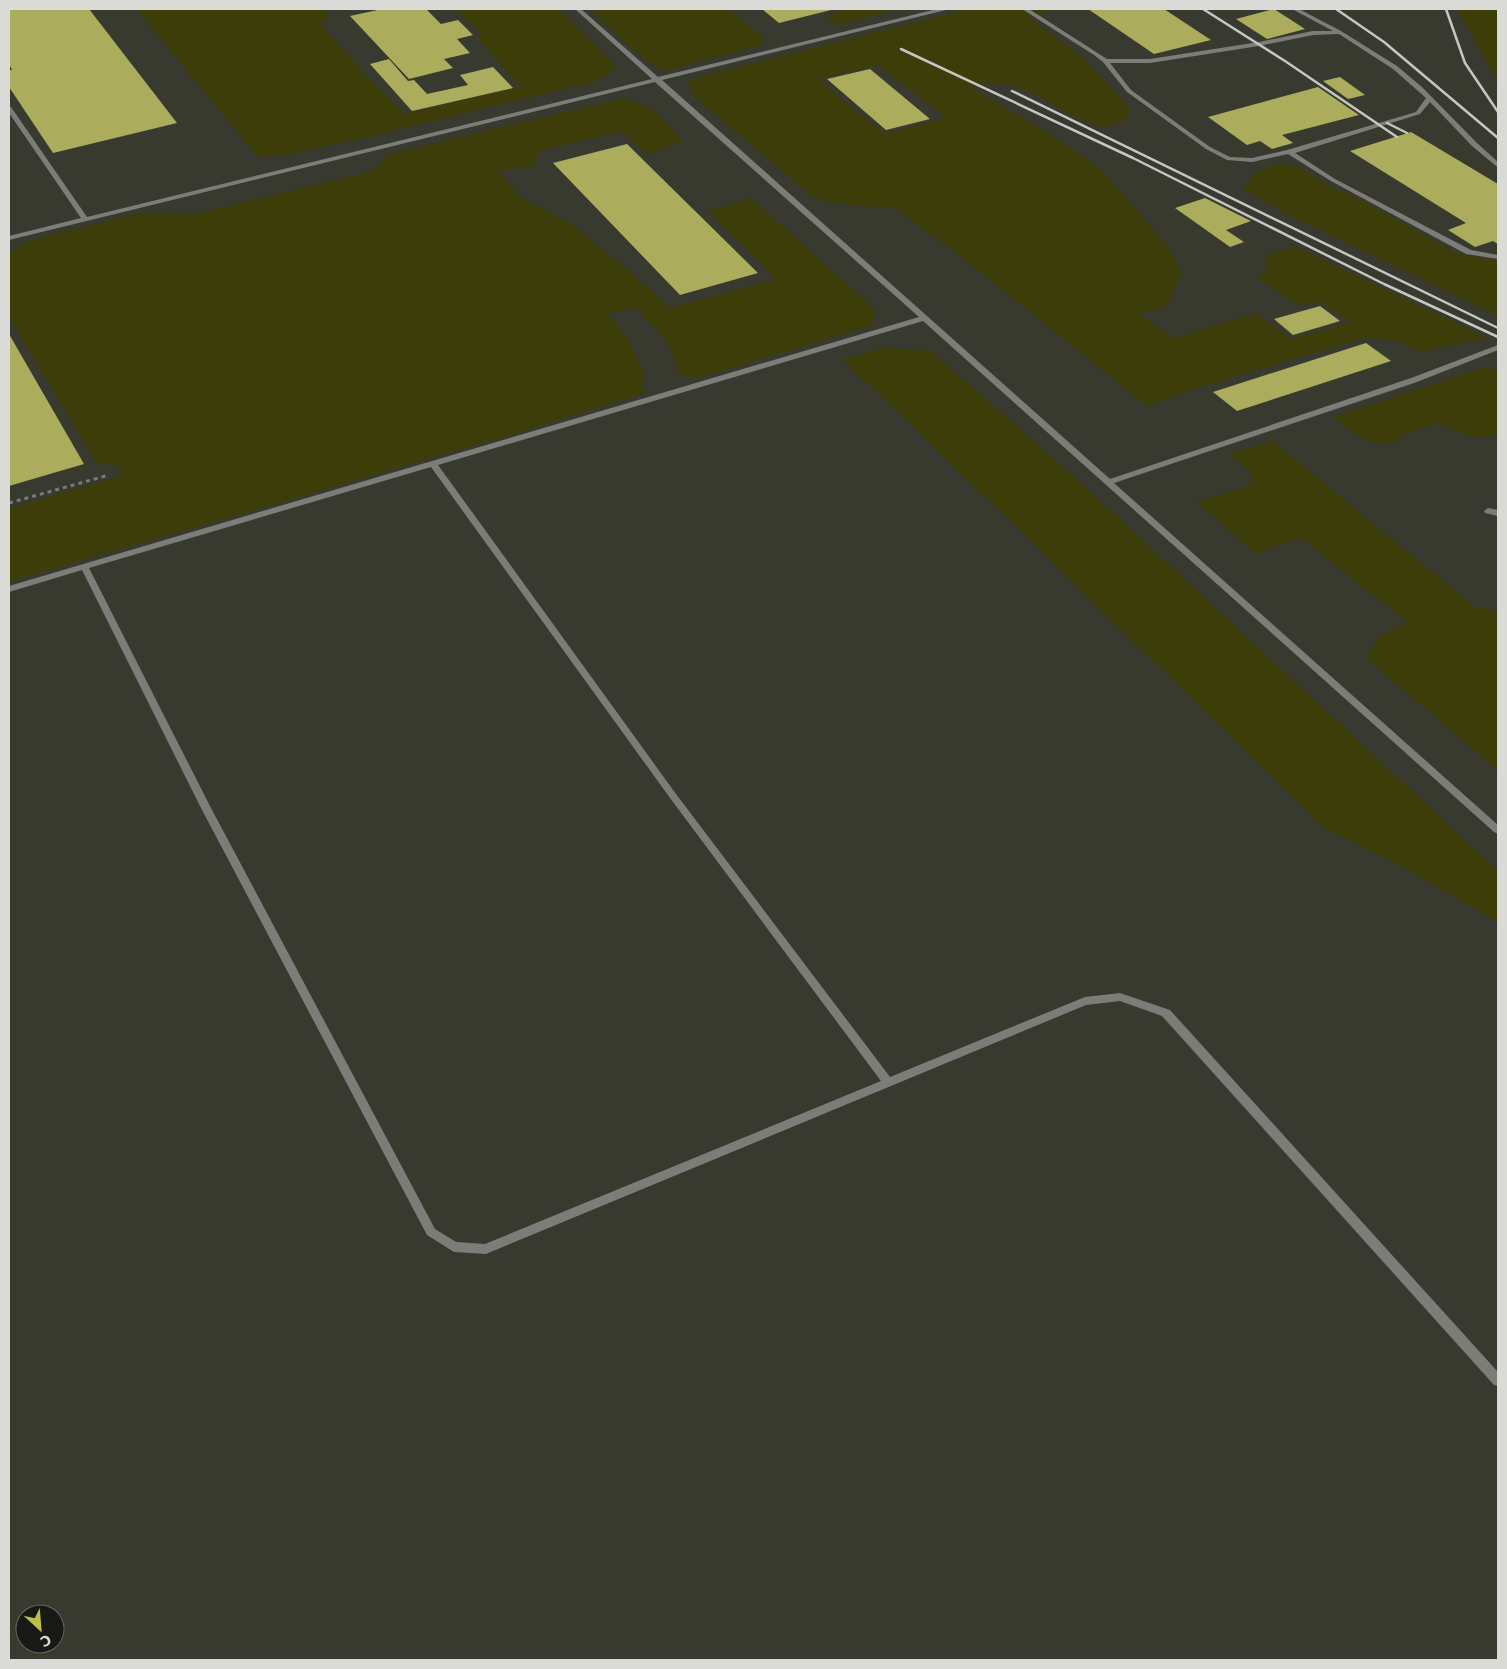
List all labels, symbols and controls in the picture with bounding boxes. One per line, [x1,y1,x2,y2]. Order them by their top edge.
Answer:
north arrow [15,1604,65,1654]
text: С [38,1631,54,1650]

